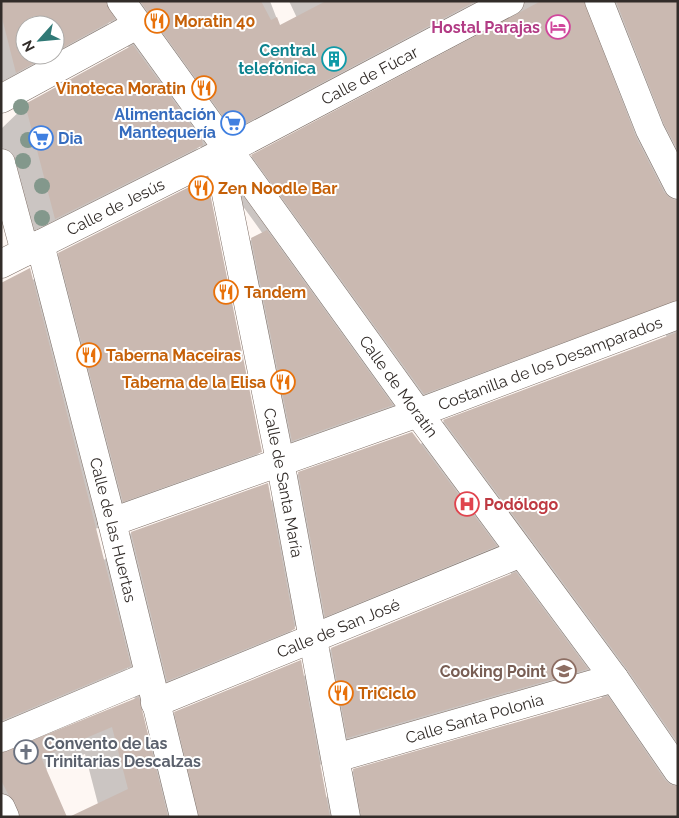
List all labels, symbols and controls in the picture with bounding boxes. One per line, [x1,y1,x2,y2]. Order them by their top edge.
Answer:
restaurant icon: Moratin 40 [144,8,170,34]
place label: Moratin 40 [174,12,256,31]
hotel icon: Hostal Parajas [545,14,571,40]
north arrow [15,15,65,65]
place label: Hostal Parajas [431,18,540,37]
text: N [19,38,38,54]
place label: Central telefónica [238,41,317,78]
street label: Calle de Fúcar [318,42,422,109]
building icon: Central telefónica [321,46,347,72]
restaurant icon: Vinoteca Moratin [191,75,217,101]
place label: Vinoteca Moratin [56,79,186,98]
place label: Alimentación Mantequería [114,105,216,142]
supermarket icon: Alimentación Mantequería [220,110,246,136]
supermarket icon: Dia [28,125,54,151]
place label: Dia [58,129,83,148]
street label: Calle de Jesús [63,174,168,239]
restaurant icon: Zen Noodle Bar [188,175,214,201]
place label: Zen Noodle Bar [218,179,337,198]
restaurant icon: Tandem [213,279,239,305]
place label: Tandem [244,283,306,302]
street label: Costanilla de los Desamparados [435,312,665,414]
street label: Calle de Moratín [356,332,442,441]
restaurant icon: Taberna Maceiras [76,342,102,368]
place label: Taberna Maceiras [106,346,241,365]
restaurant icon: Taberna de la Elisa [270,369,296,395]
place label: Taberna de la Elisa [122,373,266,392]
street label: Calle de Santa María [260,406,307,559]
street label: Calle de las Huertas [86,455,141,604]
hospital icon: Podólogo [454,491,480,517]
place label: Podólogo [484,495,558,514]
street label: Calle de San José [274,594,402,662]
school or university icon: Cooking Point [551,658,577,684]
place label: Cooking Point [440,662,546,681]
restaurant icon: TriCiclo [328,680,354,706]
place label: TriCiclo [358,684,416,703]
street label: Calle Santa Polonia [403,689,546,747]
place label: Convento de las Trinitarias Descalzas [44,734,201,771]
church icon: Convento de las Trinitarias Descalzas [13,739,39,765]

